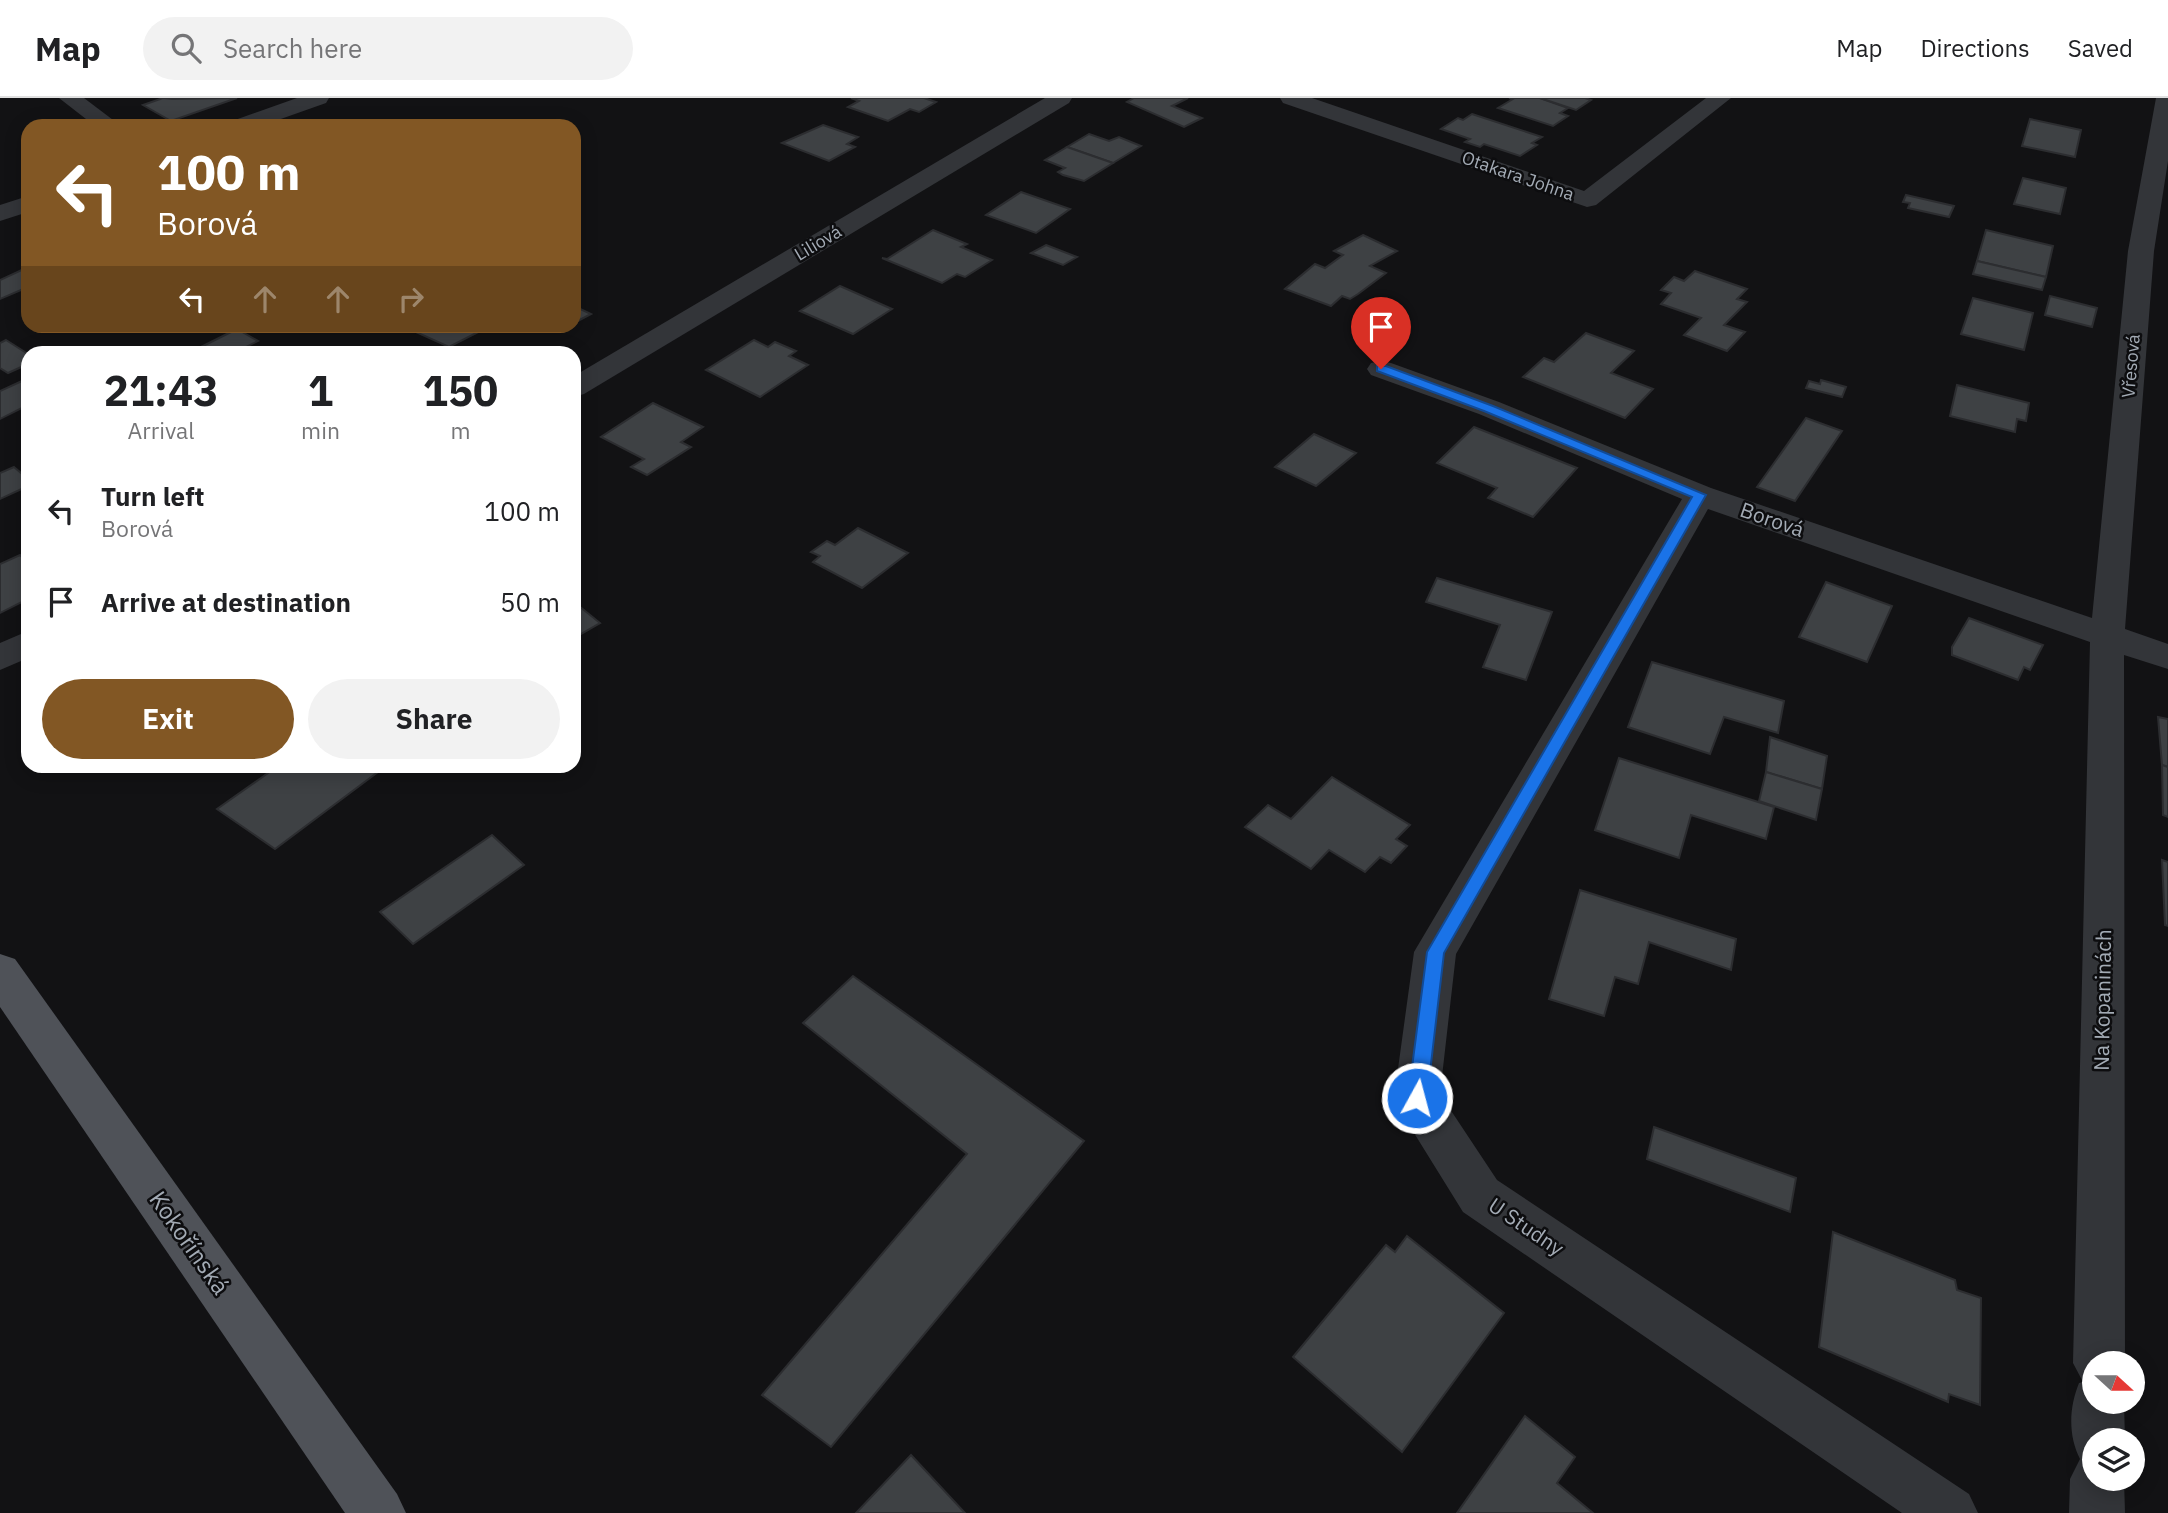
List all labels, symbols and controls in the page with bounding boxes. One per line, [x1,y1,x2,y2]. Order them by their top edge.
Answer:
search box [143,17,633,80]
text: Map [35,27,101,70]
icon: search [167,29,205,67]
text: Search here [223,31,362,65]
text: Map [1836,32,1882,64]
text: Directions [1920,32,2030,64]
text: Saved [2068,32,2133,64]
text: 100 m [157,140,301,203]
street label: Otakara Johna [1459,146,1578,206]
icon: left [42,147,133,238]
text: Borová [157,202,258,244]
street label: Liliová [790,219,846,266]
icon: left [173,280,211,318]
icon: ahead [246,280,284,318]
icon: ahead [319,280,357,318]
icon: right [392,280,430,318]
pin [1351,297,1411,369]
icon: arrive [1362,308,1400,346]
street label: Vřesová [2116,333,2145,399]
text: 21:43 [104,363,218,418]
text: 1 [308,363,333,418]
text: 150 [423,363,498,418]
text: Arrival [128,415,195,445]
text: min [301,415,340,445]
text: m [450,415,471,445]
text: Turn left [101,479,204,513]
icon: left [42,492,80,530]
text: 100 m [484,494,560,528]
street label: Borová [1737,495,1808,543]
text: Borová [101,513,173,543]
icon: arrive [42,583,80,621]
text: Arrive at destination [101,585,351,619]
text: 50 m [500,585,560,619]
button: Exit [42,679,294,759]
button: Share [308,679,560,759]
street label: Na Kopaninách [2087,929,2117,1071]
position arrow [1380,1061,1454,1135]
street label: Kokořínská [143,1184,237,1301]
street label: U Studny [1483,1191,1570,1262]
north arrow [2082,1351,2146,1414]
map controls [2082,1351,2145,1491]
button: layers [2082,1428,2145,1491]

